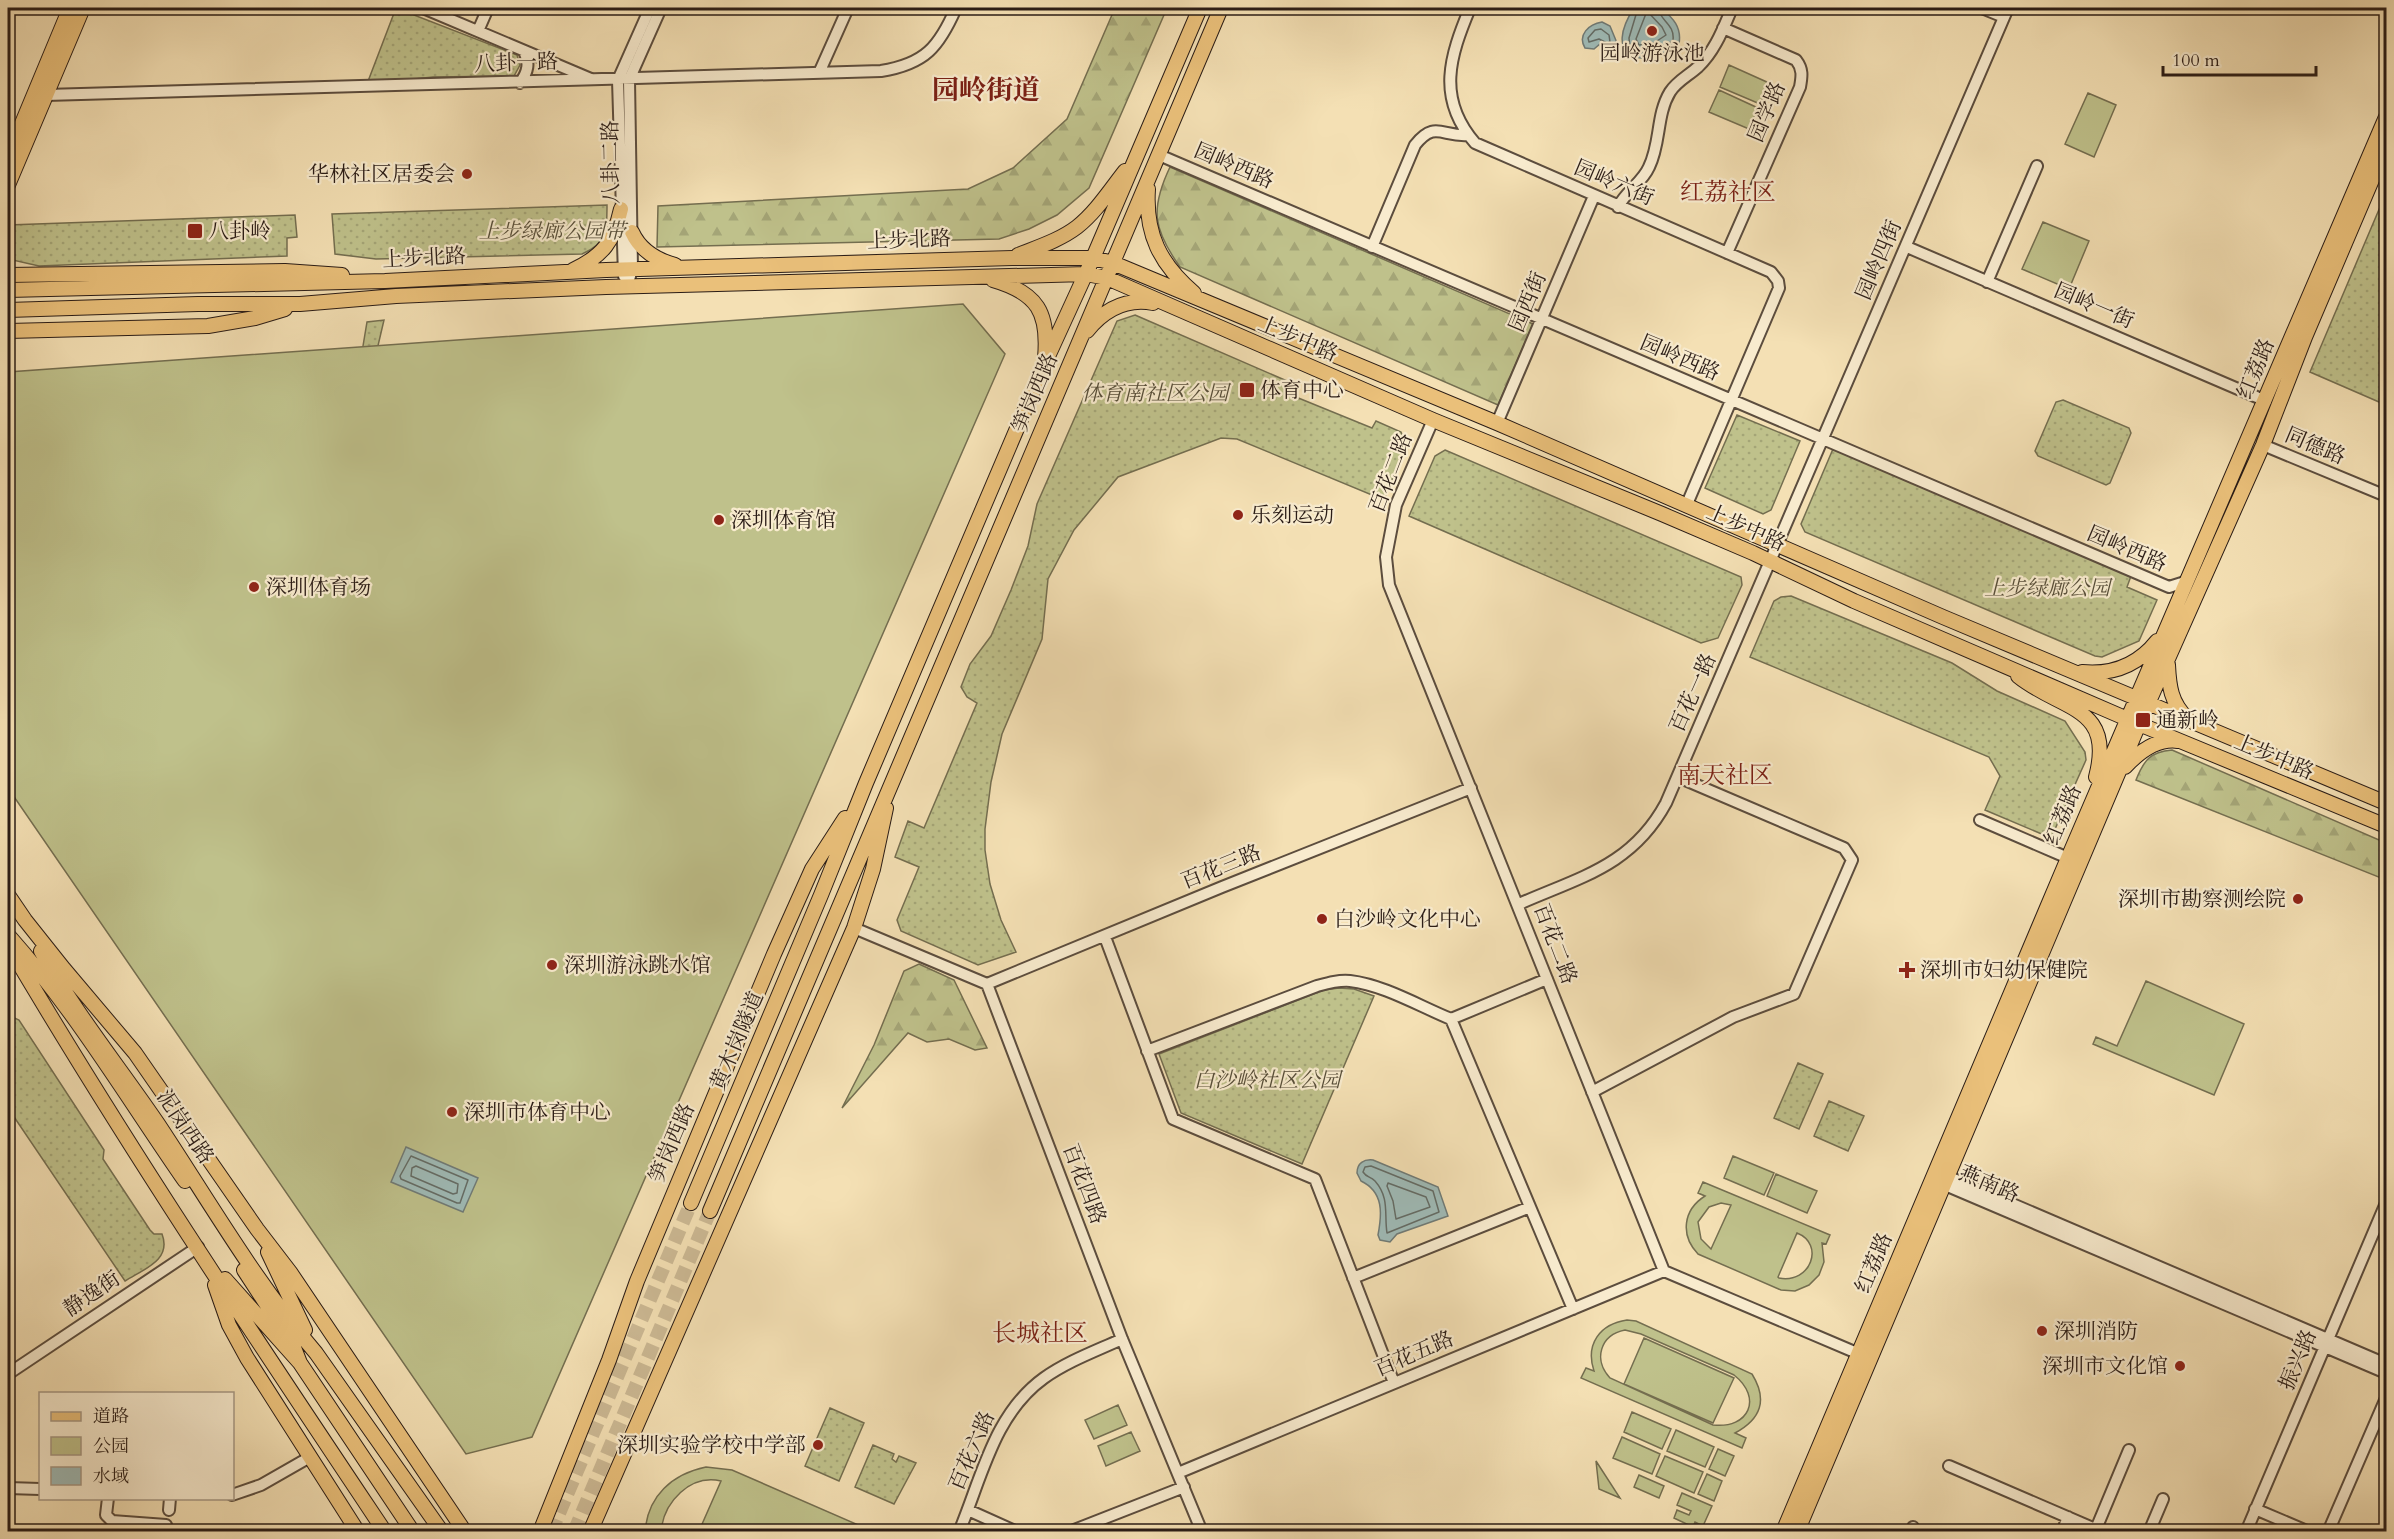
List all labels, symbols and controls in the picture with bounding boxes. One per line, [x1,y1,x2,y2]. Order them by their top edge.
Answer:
marker: 园岭游泳池 [1645,24,1659,38]
place label: 园岭游泳池 [1600,39,1705,68]
scale bar [2163,39,2316,77]
street label: 八卦一路 [474,47,558,79]
text: 100 m [2172,48,2220,73]
district label: 园岭街道 [932,72,1040,109]
street label: 园学路 [1741,77,1793,147]
street label: 八卦二路 [596,120,626,204]
street label: 园岭西路 [1190,136,1278,196]
street label: 园岭六街 [1570,153,1658,213]
place label: 华林社区居委会 [308,160,455,189]
marker: 华林社区居委会 [460,167,474,181]
district label: 红荔社区 [1680,176,1776,209]
street label: 园岭四街 [1849,216,1909,304]
place label: 八卦岭 [208,217,271,246]
park label: 上步绿廊公园带 [479,217,628,246]
marker: 八卦岭 [186,222,204,240]
street label: 上步北路 [867,224,951,256]
street label: 上步北路 [381,241,467,275]
street label: 园西街 [1502,267,1554,337]
street label: 园岭一街 [2050,276,2138,336]
street label: 上步中路 [1254,309,1342,369]
street label: 园岭西路 [1636,328,1724,388]
street label: 红荔路 [2230,334,2282,404]
street label: 笋岗西路 [1005,349,1065,437]
place label: 体育中心 [1260,376,1344,405]
park label: 体育南社区公园 [1082,379,1231,408]
marker: 体育中心 [1238,381,1256,399]
street label: 同德路 [2280,420,2350,472]
street label: 百花二路 [1362,429,1420,517]
street label: 上步中路 [1702,498,1790,558]
place label: 乐刻运动 [1250,501,1334,530]
place label: 深圳体育馆 [731,506,836,535]
marker: 乐刻运动 [1231,508,1245,522]
marker: 深圳体育馆 [712,513,726,527]
street label: 园岭西路 [2083,519,2171,579]
place label: 深圳体育场 [266,573,371,602]
park label: 上步绿廊公园 [1984,574,2113,603]
marker: 深圳体育场 [247,580,261,594]
street label: 百花一路 [1663,649,1723,737]
place label: 通新岭 [2156,706,2219,735]
marker: 通新岭 [2134,711,2152,729]
street label: 上步中路 [2230,727,2318,787]
district label: 南天社区 [1677,759,1773,792]
street label: 红荔路 [2037,780,2089,850]
street label: 百花三路 [1177,838,1265,896]
place label: 深圳市勘察测绘院 [2118,885,2286,914]
marker: 深圳市勘察测绘院 [2291,892,2305,906]
street label: 百花二路 [1526,900,1584,988]
place label: 白沙岭文化中心 [1334,905,1481,934]
marker: 白沙岭文化中心 [1315,912,1329,926]
place label: 深圳游泳跳水馆 [564,951,711,980]
place label: 深圳市妇幼保健院 [1920,956,2088,985]
marker: 深圳游泳跳水馆 [545,958,559,972]
marker: 深圳市妇幼保健院 [1898,961,1916,979]
street label: 黄木岗隧道 [703,987,771,1095]
park label: 白沙岭社区公园 [1194,1066,1343,1095]
street label: 泥岗西路 [149,1084,221,1170]
place label: 深圳市体育中心 [464,1098,611,1127]
street label: 笋岗西路 [642,1099,702,1187]
marker: 深圳市体育中心 [445,1105,459,1119]
street label: 百花四路 [1055,1140,1113,1228]
street label: 燕南路 [1954,1158,2024,1210]
street label: 红荔路 [1848,1228,1900,1298]
street label: 静逸街 [58,1264,126,1324]
district label: 长城社区 [992,1317,1088,1350]
place label: 深圳消防 [2054,1317,2138,1346]
street label: 百花五路 [1370,1324,1458,1384]
marker: 深圳消防 [2035,1324,2049,1338]
street label: 振兴路 [2272,1325,2324,1395]
place label: 深圳市文化馆 [2042,1352,2168,1381]
marker: 深圳市文化馆 [2173,1359,2187,1373]
legend [39,1392,234,1500]
text: 道路 [93,1404,129,1429]
street label: 百花六路 [942,1407,1002,1495]
place label: 深圳实验学校中学部 [617,1431,806,1460]
text: 公园 [93,1434,129,1459]
marker: 深圳实验学校中学部 [811,1438,825,1452]
text: 水域 [93,1464,129,1489]

